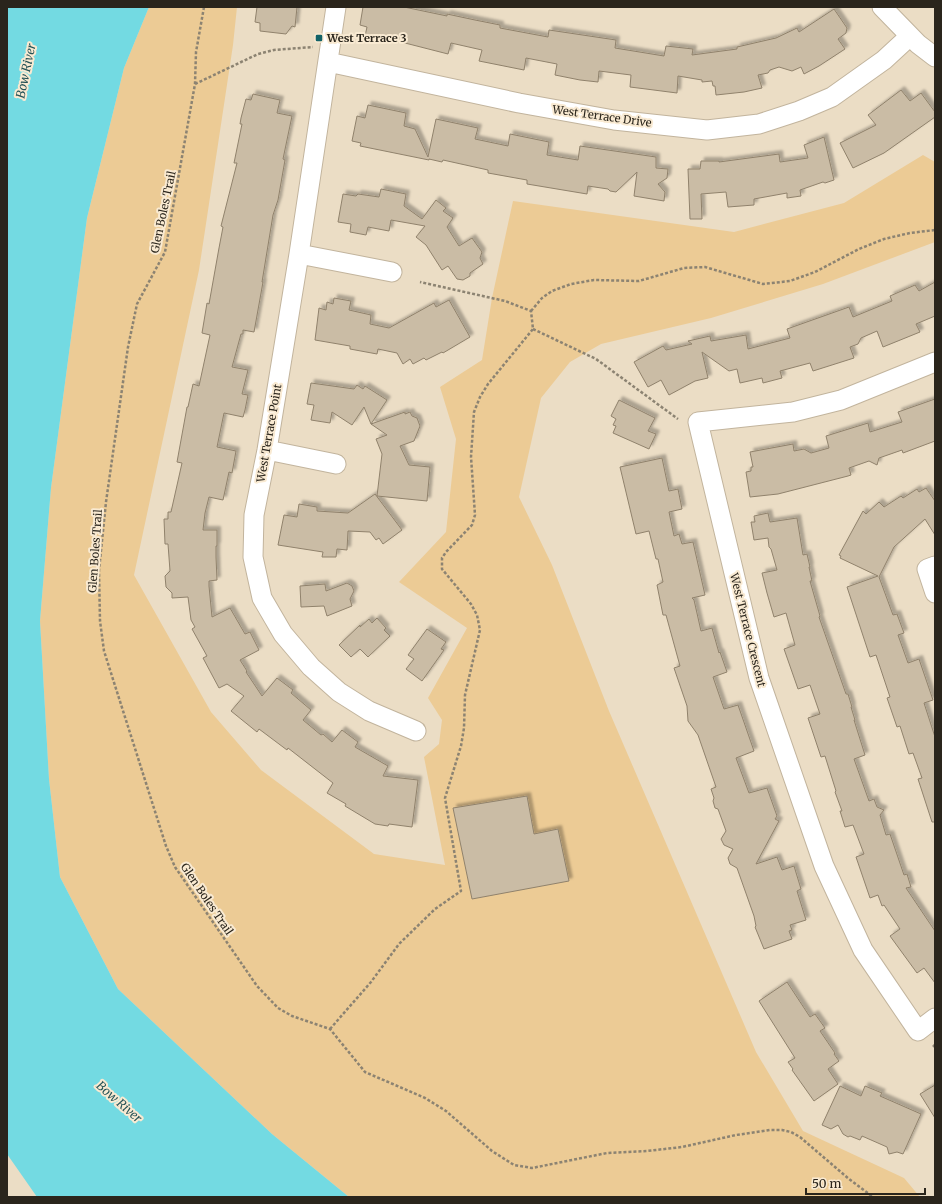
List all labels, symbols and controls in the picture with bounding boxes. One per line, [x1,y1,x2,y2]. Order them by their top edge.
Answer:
place label: West Terrace 3 [326,31,407,45]
marker: West Terrace 3 [314,33,324,43]
water label: Bow River [12,41,39,100]
street label: West Terrace Drive [551,102,653,130]
street label: Glen Boles Trail [147,169,179,254]
street label: West Terrace Point [253,382,285,484]
street label: Glen Boles Trail [85,508,105,593]
street label: West Terrace Crescent [727,571,769,689]
street label: Glen Boles Trail [178,860,236,938]
water label: Bow River [93,1078,146,1126]
scale bar [806,1170,925,1196]
text: 50 m [812,1176,841,1191]

